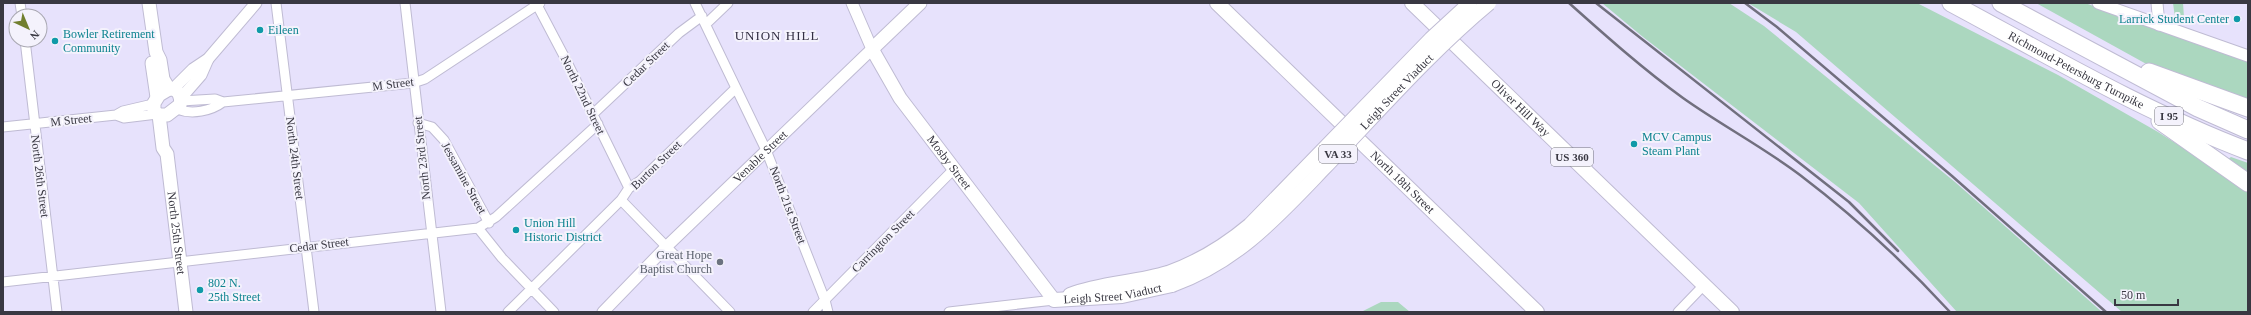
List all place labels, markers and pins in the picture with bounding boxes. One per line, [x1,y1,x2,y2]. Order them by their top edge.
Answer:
place label: Larrick Student Center [2119,12,2229,26]
marker: Larrick Student Center [2232,14,2242,24]
place label: Eileen [268,23,299,37]
marker: Eileen [255,25,265,35]
place label: Bowler Retirement Community [63,27,155,55]
marker: Bowler Retirement Community [50,36,60,46]
place label: MCV Campus Steam Plant [1642,130,1712,158]
marker: MCV Campus Steam Plant [1629,139,1639,149]
place label: Union Hill Historic District [524,216,602,244]
marker: Union Hill Historic District [511,225,521,235]
place label: Great Hope Baptist Church [640,248,712,276]
marker: Great Hope Baptist Church [715,257,725,267]
place label: 802 N. 25th Street [208,276,261,304]
marker: 802 N. 25th Street [195,285,205,295]

